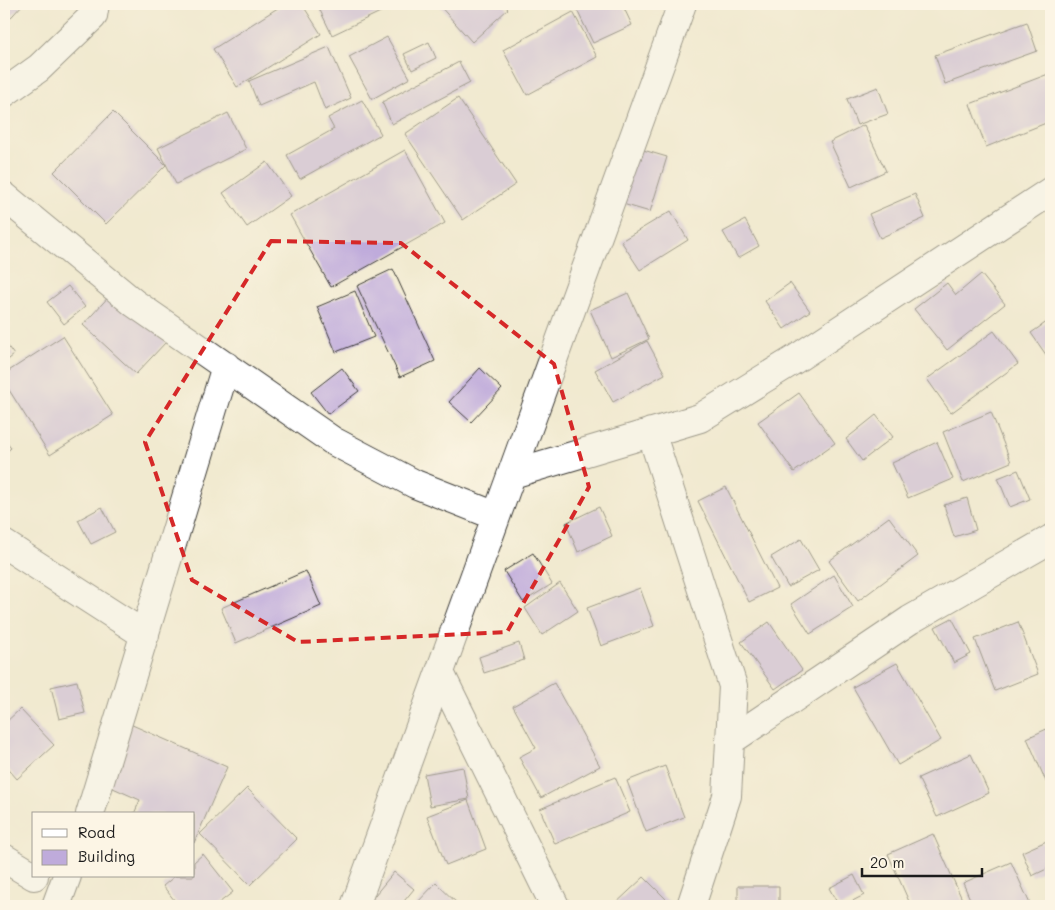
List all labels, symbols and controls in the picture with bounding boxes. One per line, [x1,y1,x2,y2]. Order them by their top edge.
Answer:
legend [32,812,195,878]
text: Road [78,822,115,842]
scale bar [862,845,982,877]
text: Building [78,846,135,866]
text: 20 m [870,852,904,872]

